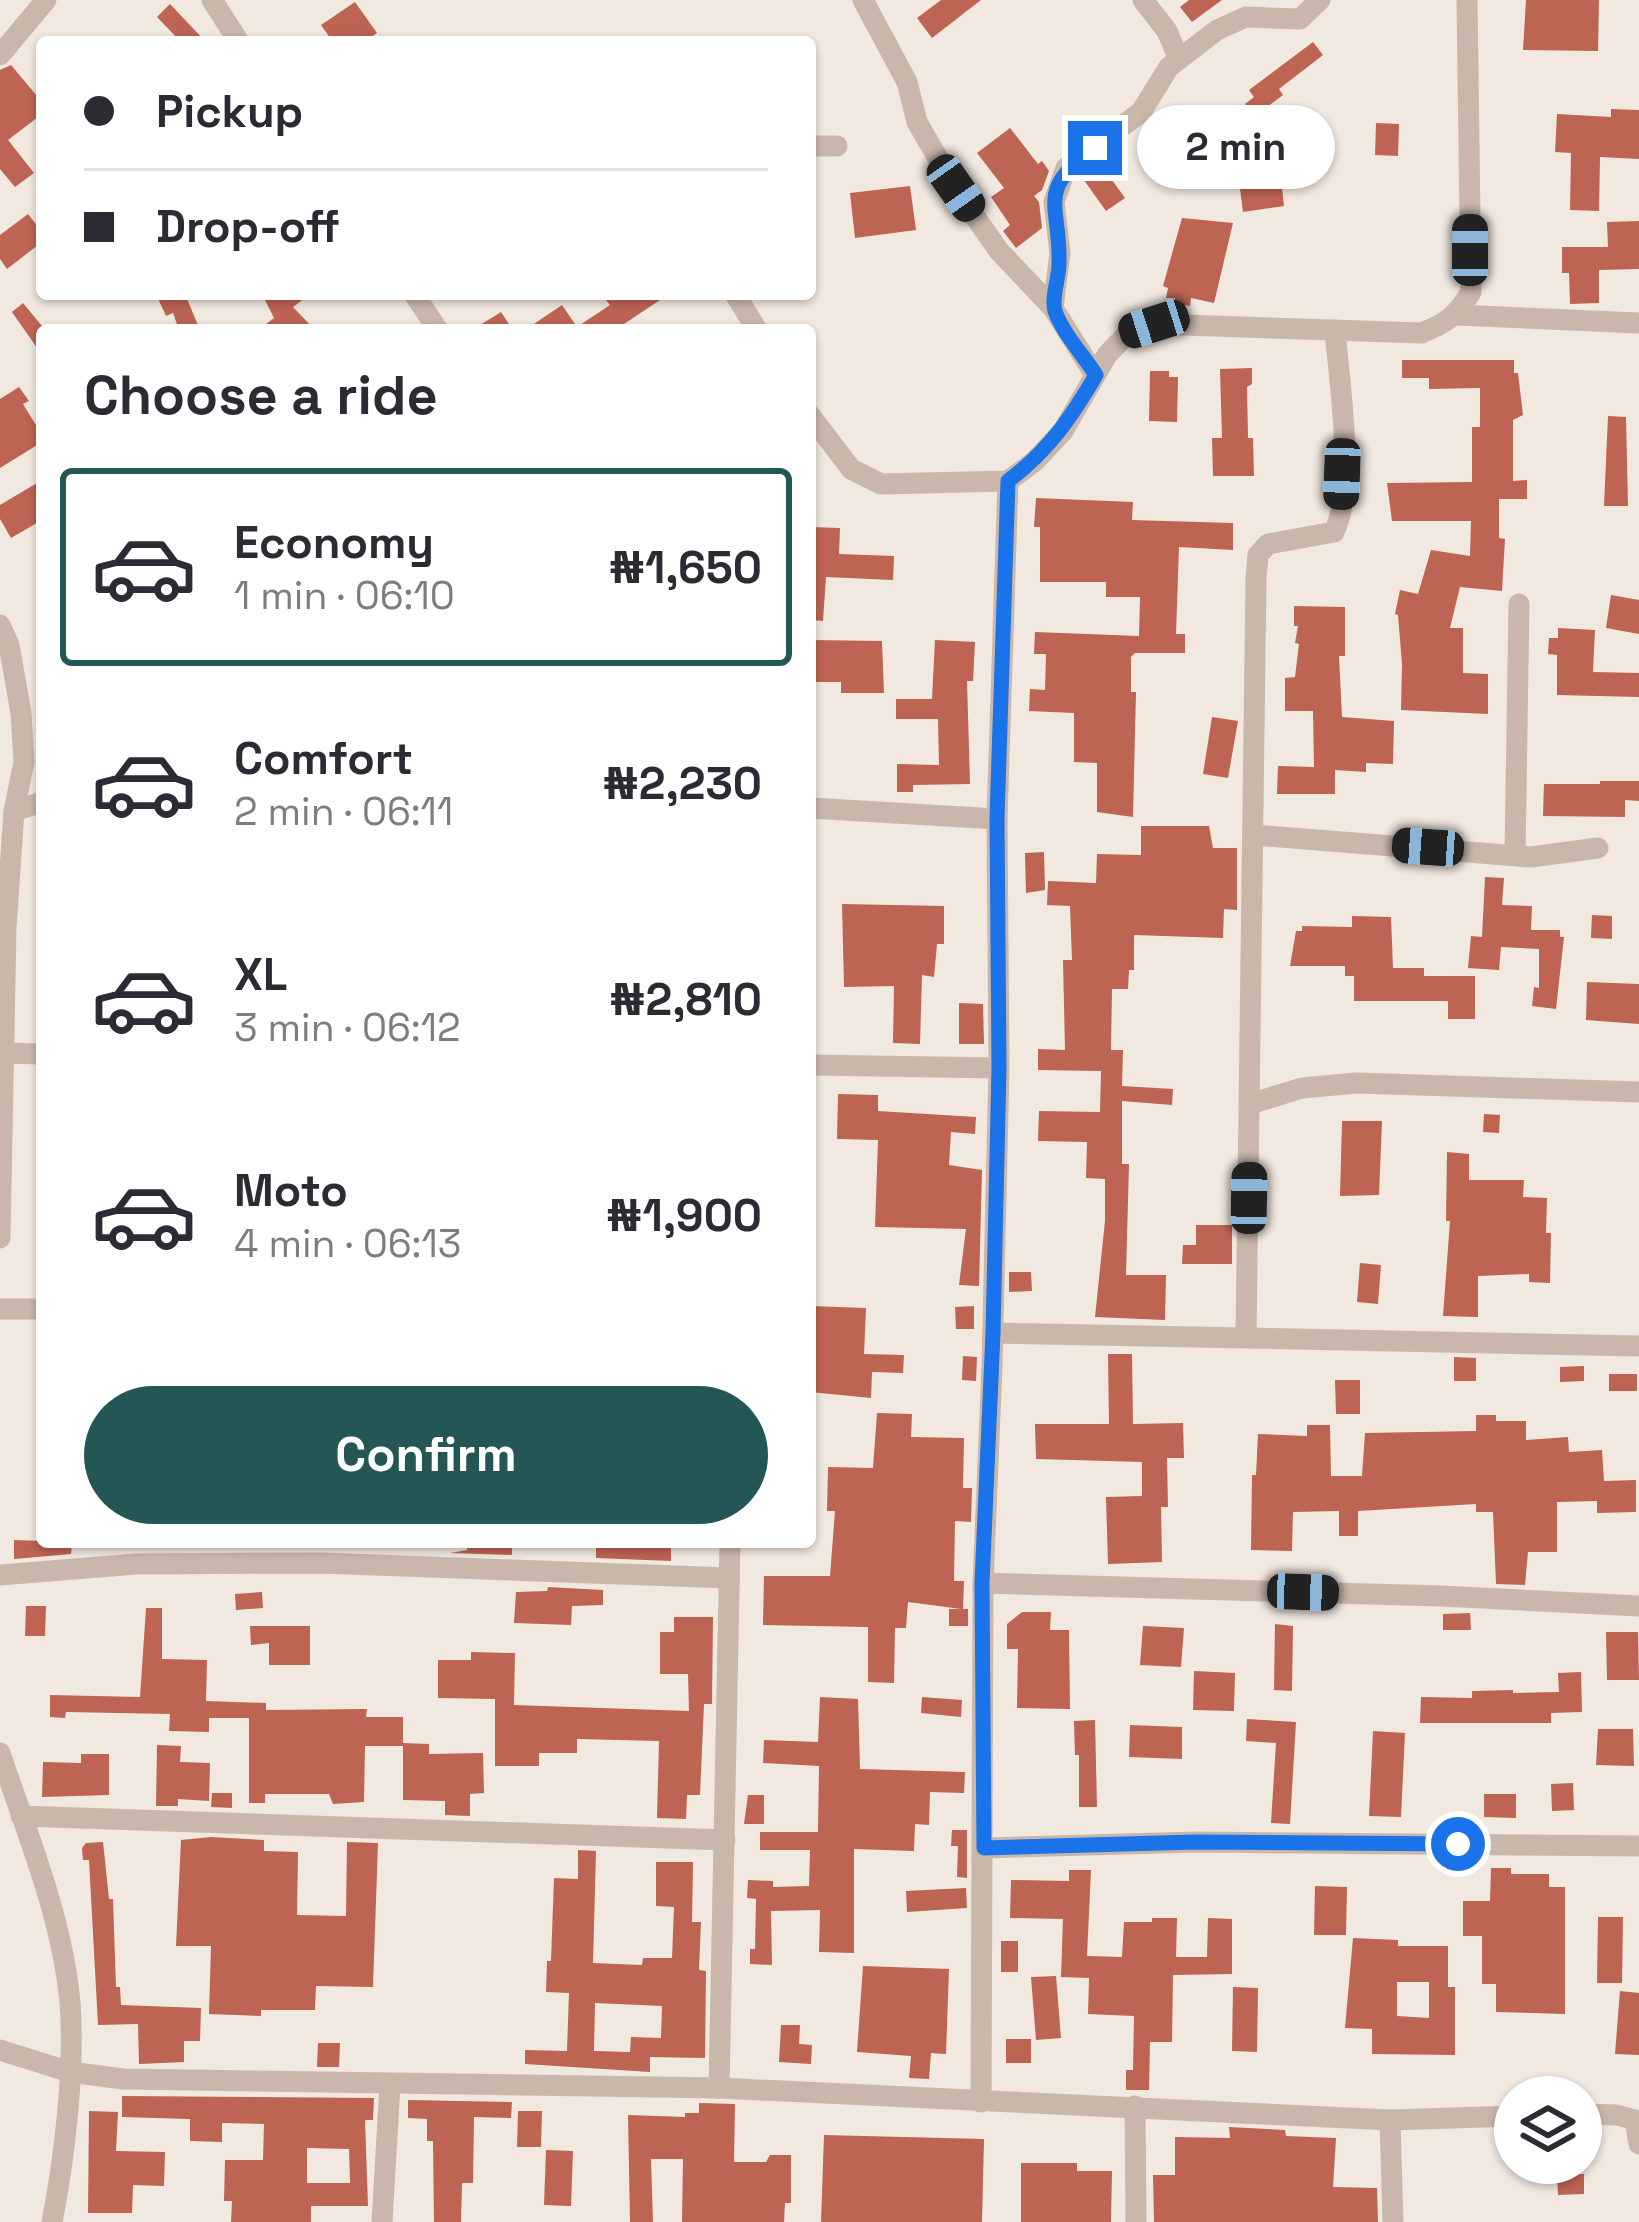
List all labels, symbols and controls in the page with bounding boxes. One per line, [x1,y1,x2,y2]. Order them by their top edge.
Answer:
text: Pickup [156,83,303,140]
callout: 2 min [1137,106,1335,190]
route end [1068,121,1122,175]
text: 2 min [1186,122,1286,171]
car [921,148,991,228]
text: Drop-off [156,198,340,255]
car [1452,214,1488,286]
car [1114,296,1194,352]
text: Choose a ride [84,361,438,430]
car [1323,437,1361,511]
icon: car [90,513,198,621]
text: Economy [234,514,434,571]
text: ₦1,650 [609,539,762,596]
text: 1 min · 06:10 [234,571,455,620]
icon: car [90,729,198,837]
text: Comfort [234,730,413,787]
text: ₦2,230 [603,755,762,812]
text: 2 min · 06:11 [234,787,453,836]
car [1391,827,1465,867]
icon: car [90,945,198,1053]
text: XL [234,946,287,1003]
text: ₦2,810 [609,971,762,1028]
text: 3 min · 06:12 [234,1003,460,1052]
icon: car [90,1161,198,1269]
text: Moto [234,1162,348,1219]
car [1230,1162,1268,1234]
text: ₦1,900 [606,1187,762,1244]
text: 4 min · 06:13 [234,1219,461,1268]
button: Confirm [84,1386,768,1524]
car [1266,1573,1340,1611]
route start [1431,1817,1485,1871]
map controls [1494,2076,1602,2184]
button: layers [1494,2076,1602,2184]

